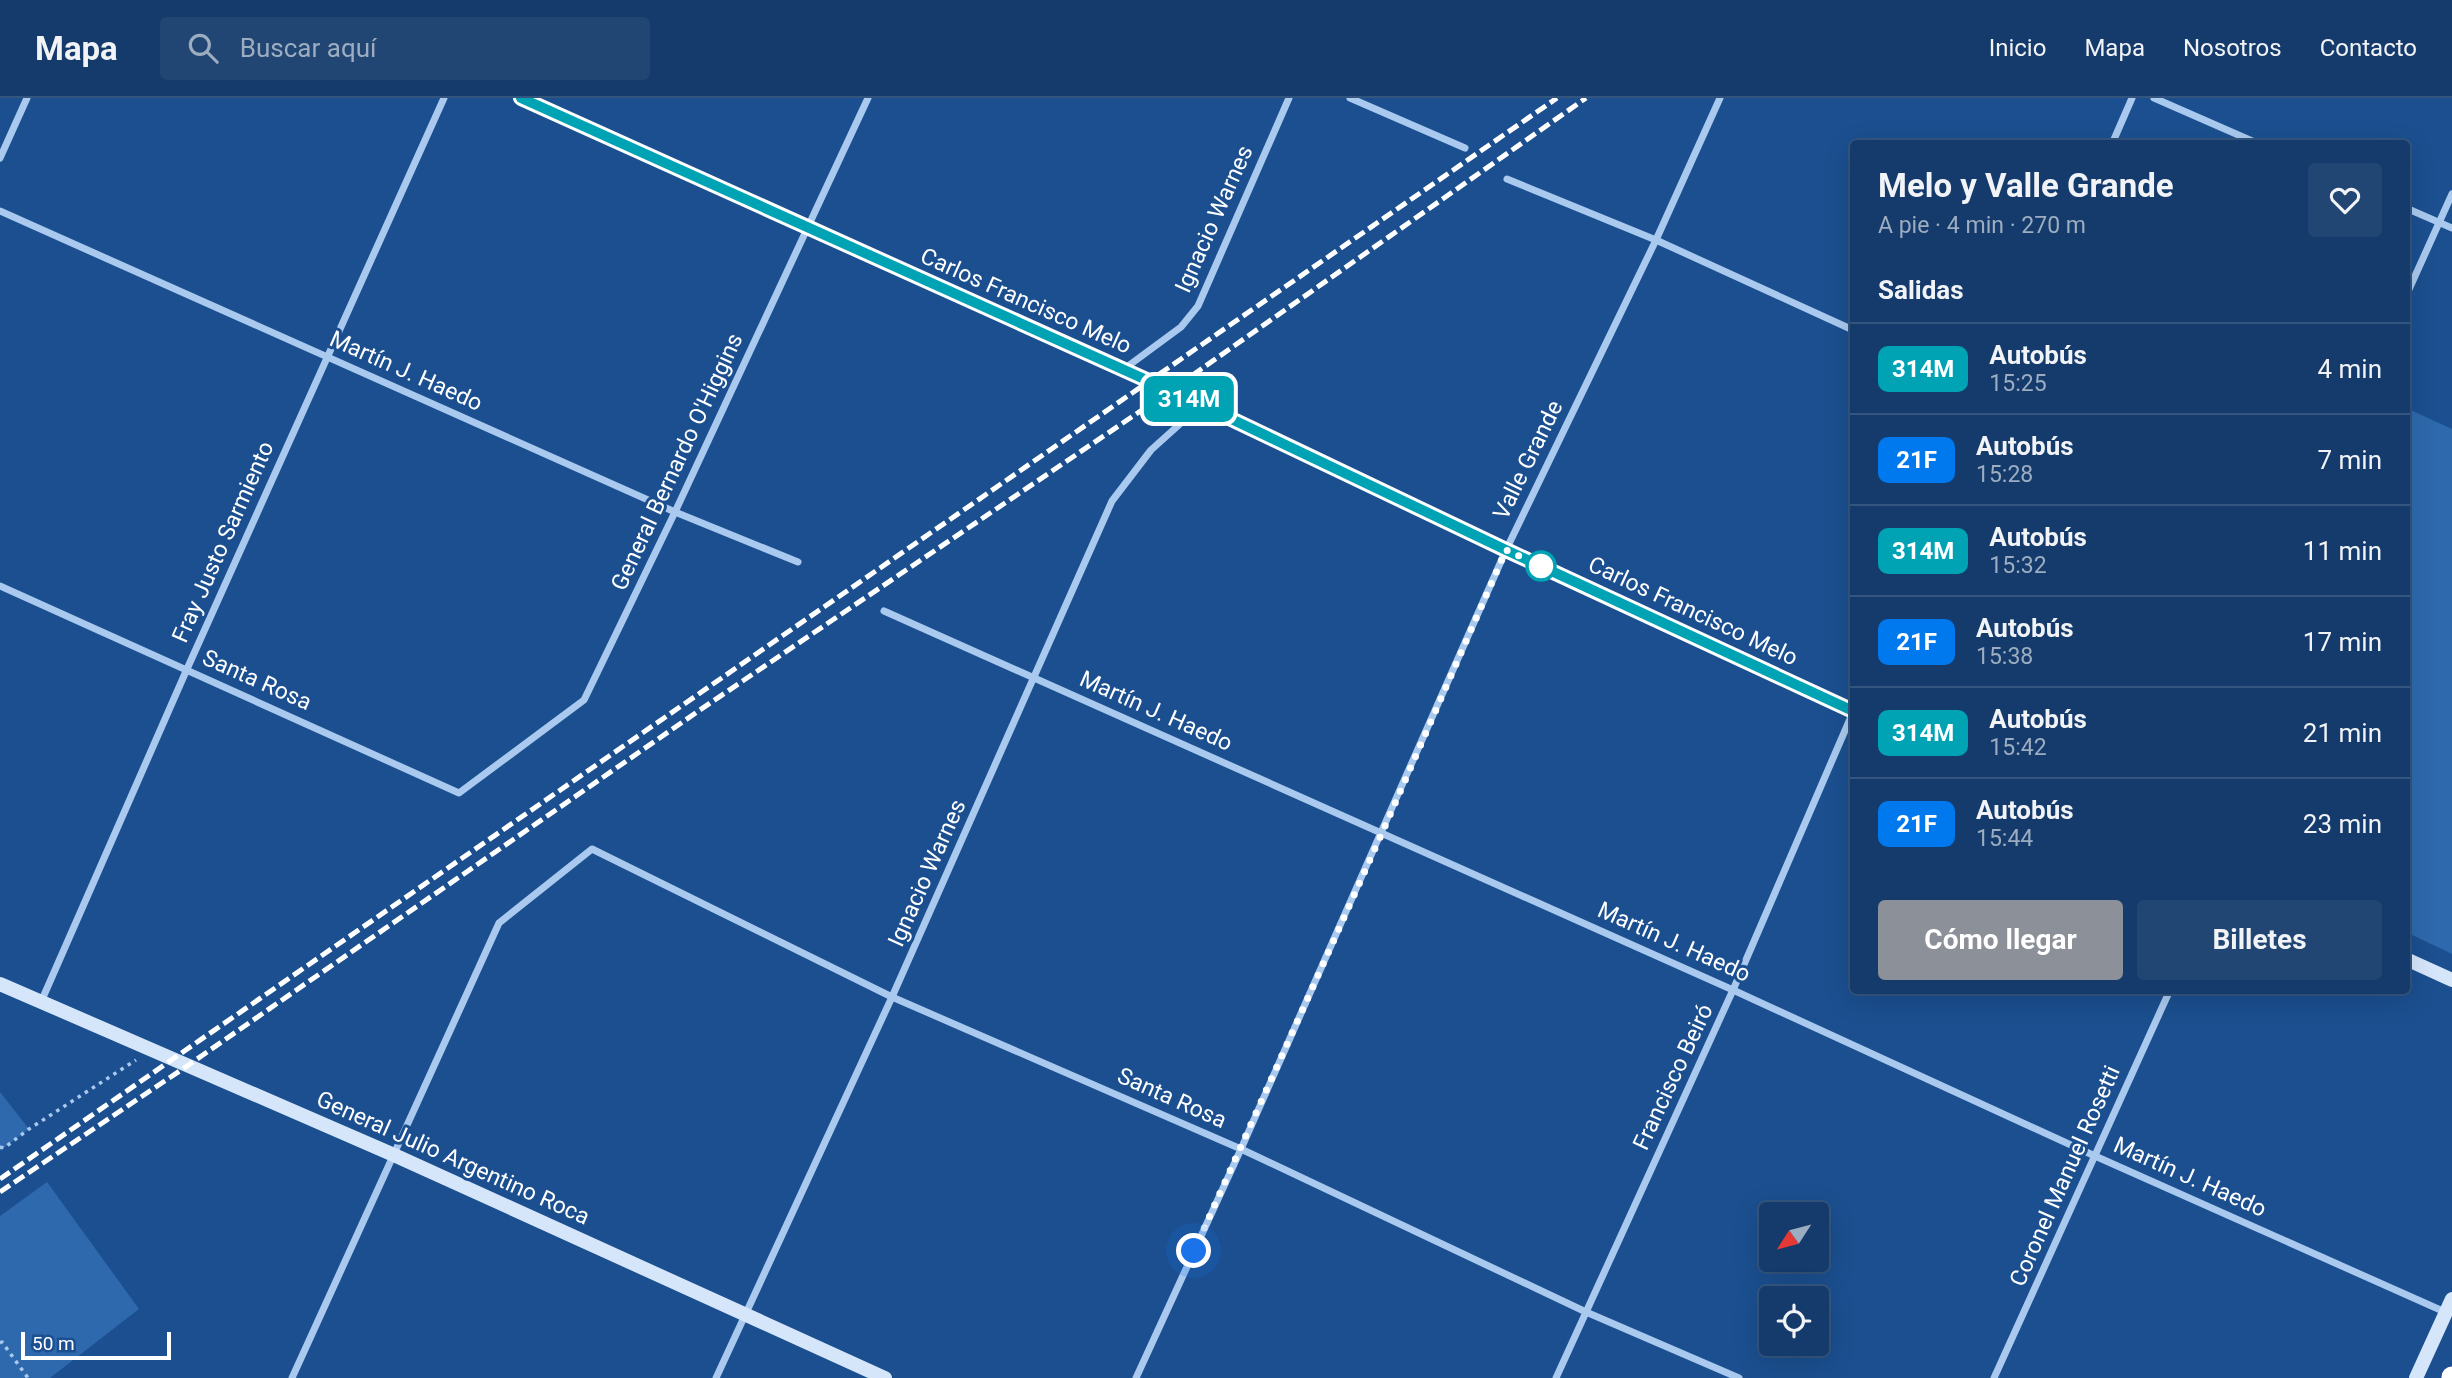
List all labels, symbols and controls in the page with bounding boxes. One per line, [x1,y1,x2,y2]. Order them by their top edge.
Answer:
search box [160,17,650,80]
text: Mapa [35,29,118,68]
icon: search [184,29,222,67]
text: Buscar aquí [240,33,376,63]
text: Inicio [1989,34,2046,62]
text: Mapa [2084,34,2145,62]
text: Nosotros [2183,34,2282,62]
text: Contacto [2320,34,2417,62]
street label: Ignacio Warnes [1170,141,1258,297]
button: heart [2308,163,2382,237]
text: Melo y Valle Grande [1878,166,2174,205]
text: A pie · 4 min · 270 m [1878,212,2086,239]
street label: Carlos Francisco Melo [916,242,1136,360]
text: Salidas [1878,275,1964,305]
street label: Martín J. Haedo [325,325,487,417]
street label: General Bernardo O'Higgins [605,329,749,595]
text: Autobús [1989,340,2087,370]
text: 4 min [2317,354,2382,384]
text: 314M [1892,355,1954,383]
text: 15:25 [1989,370,2047,397]
line badge: 314M [1140,376,1238,422]
text: 314M [1158,385,1220,413]
street label: Valle Grande [1488,396,1568,524]
text: Autobús [1976,431,2074,461]
street label: Fray Justo Sarmiento [167,437,279,647]
text: 7 min [2317,445,2382,475]
text: 21F [1896,446,1937,474]
text: 15:28 [1976,461,2033,488]
text: Autobús [1989,522,2087,552]
text: 11 min [2303,536,2382,566]
text: 314M [1892,537,1954,565]
unlabelled marker [1526,551,1556,581]
street label: Carlos Francisco Melo [1584,551,1802,671]
text: 15:32 [1989,552,2047,579]
text: Autobús [1976,613,2074,643]
text: 17 min [2303,627,2382,657]
text: 21F [1896,628,1937,656]
text: 15:38 [1976,643,2033,670]
street label: Santa Rosa [198,644,316,716]
street label: Martín J. Haedo [1075,665,1237,757]
text: Autobús [1989,704,2087,734]
text: 21 min [2303,718,2382,748]
text: 314M [1892,719,1954,747]
text: 15:42 [1989,734,2047,761]
street label: Ignacio Warnes [883,795,971,951]
text: Autobús [1976,795,2074,825]
text: 23 min [2303,809,2382,839]
text: 21F [1896,810,1937,838]
text: 15:44 [1976,825,2033,852]
street label: Martín J. Haedo [1593,896,1755,988]
button: Cómo llegar [1878,900,2123,980]
button: Billetes [2137,900,2382,980]
street label: Francisco Beiró [1627,1000,1719,1154]
street label: Santa Rosa [1113,1062,1231,1134]
street label: Coronel Manuel Rosetti [2004,1062,2126,1290]
street label: General Julio Argentino Roca [312,1085,594,1231]
street label: Martín J. Haedo [2109,1131,2271,1223]
north arrow [1759,1202,1829,1272]
map controls [1759,1202,1829,1356]
your location [1176,1233,1211,1268]
button: locate [1759,1286,1829,1356]
scale bar [21,1329,172,1361]
text: 50 m [32,1332,75,1355]

